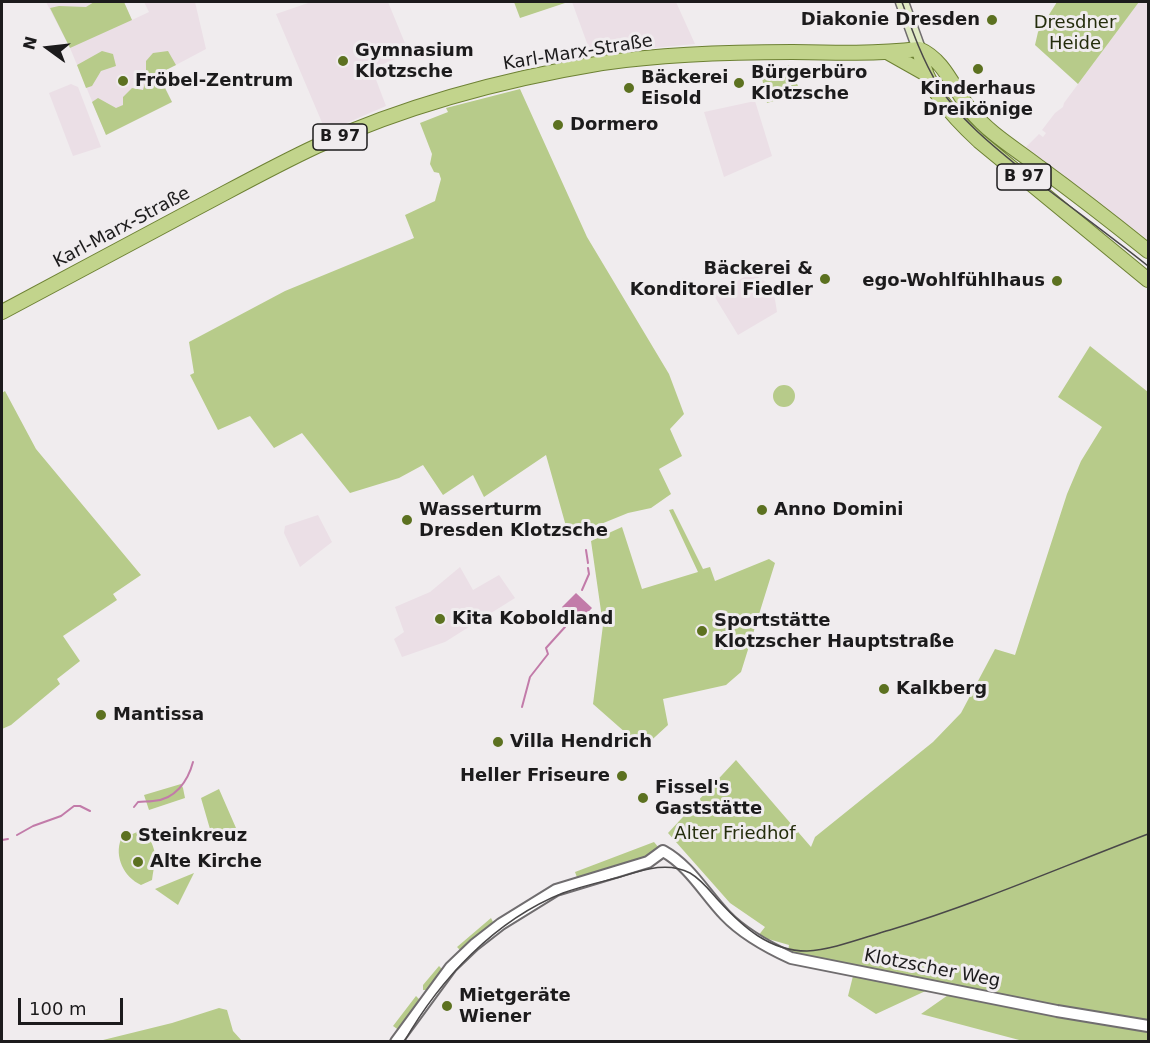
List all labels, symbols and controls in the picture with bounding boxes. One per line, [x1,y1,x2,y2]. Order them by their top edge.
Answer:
place label: Diakonie Dresden [801,9,980,31]
park label: Dresdner Heide [1034,12,1116,54]
marker: Diakonie Dresden [985,13,999,27]
north arrow [18,18,78,78]
street label: Karl-Marx-Straße [502,30,654,76]
text: N [19,34,41,52]
place label: Gymnasium Klotzsche [355,40,474,82]
marker: Gymnasium Klotzsche [336,54,350,68]
place label: Bürgerbüro Klotzsche [751,62,867,104]
marker: Kinderhaus Dreikönige [971,62,985,76]
place label: Bäckerei Eisold [641,67,728,110]
place label: Fröbel-Zentrum [135,70,293,92]
marker: Fröbel-Zentrum [116,74,130,88]
marker: Bürgerbüro Klotzsche [732,76,746,90]
place label: Kinderhaus Dreikönige [920,78,1036,121]
marker: Bäckerei Eisold [622,81,636,95]
place label: Dormero [570,114,658,136]
marker: Dormero [551,118,565,132]
road number: B 97 [313,124,367,150]
road number: B 97 [997,164,1051,190]
street label: Karl-Marx-Straße [50,183,194,273]
place label: Bäckerei & Konditorei Fiedler [630,258,813,300]
place label: ego-Wohlfühlhaus [862,270,1045,292]
marker: Bäckerei & Konditorei Fiedler [818,272,832,286]
marker: ego-Wohlfühlhaus [1050,274,1064,288]
place label: Wasserturm Dresden Klotzsche [419,499,608,542]
place label: Anno Domini [774,499,903,521]
marker: Anno Domini [755,503,769,517]
marker: Wasserturm Dresden Klotzsche [400,513,414,527]
place label: Kita Koboldland [452,608,613,630]
place label: Sportstätte Klotzscher Hauptstraße [714,610,954,652]
marker: Kita Koboldland [433,612,447,626]
marker: Sportstätte Klotzscher Hauptstraße [695,624,709,638]
place label: Kalkberg [896,678,987,700]
marker: Kalkberg [877,682,891,696]
place label: Mantissa [113,704,204,726]
marker: Mantissa [94,708,108,722]
place label: Villa Hendrich [510,731,652,753]
marker: Villa Hendrich [491,735,505,749]
place label: Heller Friseure [460,765,610,787]
marker: Heller Friseure [615,769,629,783]
place label: Fissel's Gaststätte [655,777,762,820]
marker: Fissel's Gaststätte [636,791,650,805]
park label: Alter Friedhof [674,823,796,845]
place label: Steinkreuz [138,825,247,847]
marker: Steinkreuz [119,829,133,843]
place label: Alte Kirche [150,851,262,873]
marker: Alte Kirche [131,855,145,869]
street label: Klotzscher Weg [862,945,1002,993]
place label: Mietgeräte Wiener [459,985,571,1028]
scale bar [21,986,126,1024]
text: 100 m [29,998,87,1019]
marker: Mietgeräte Wiener [440,999,454,1013]

